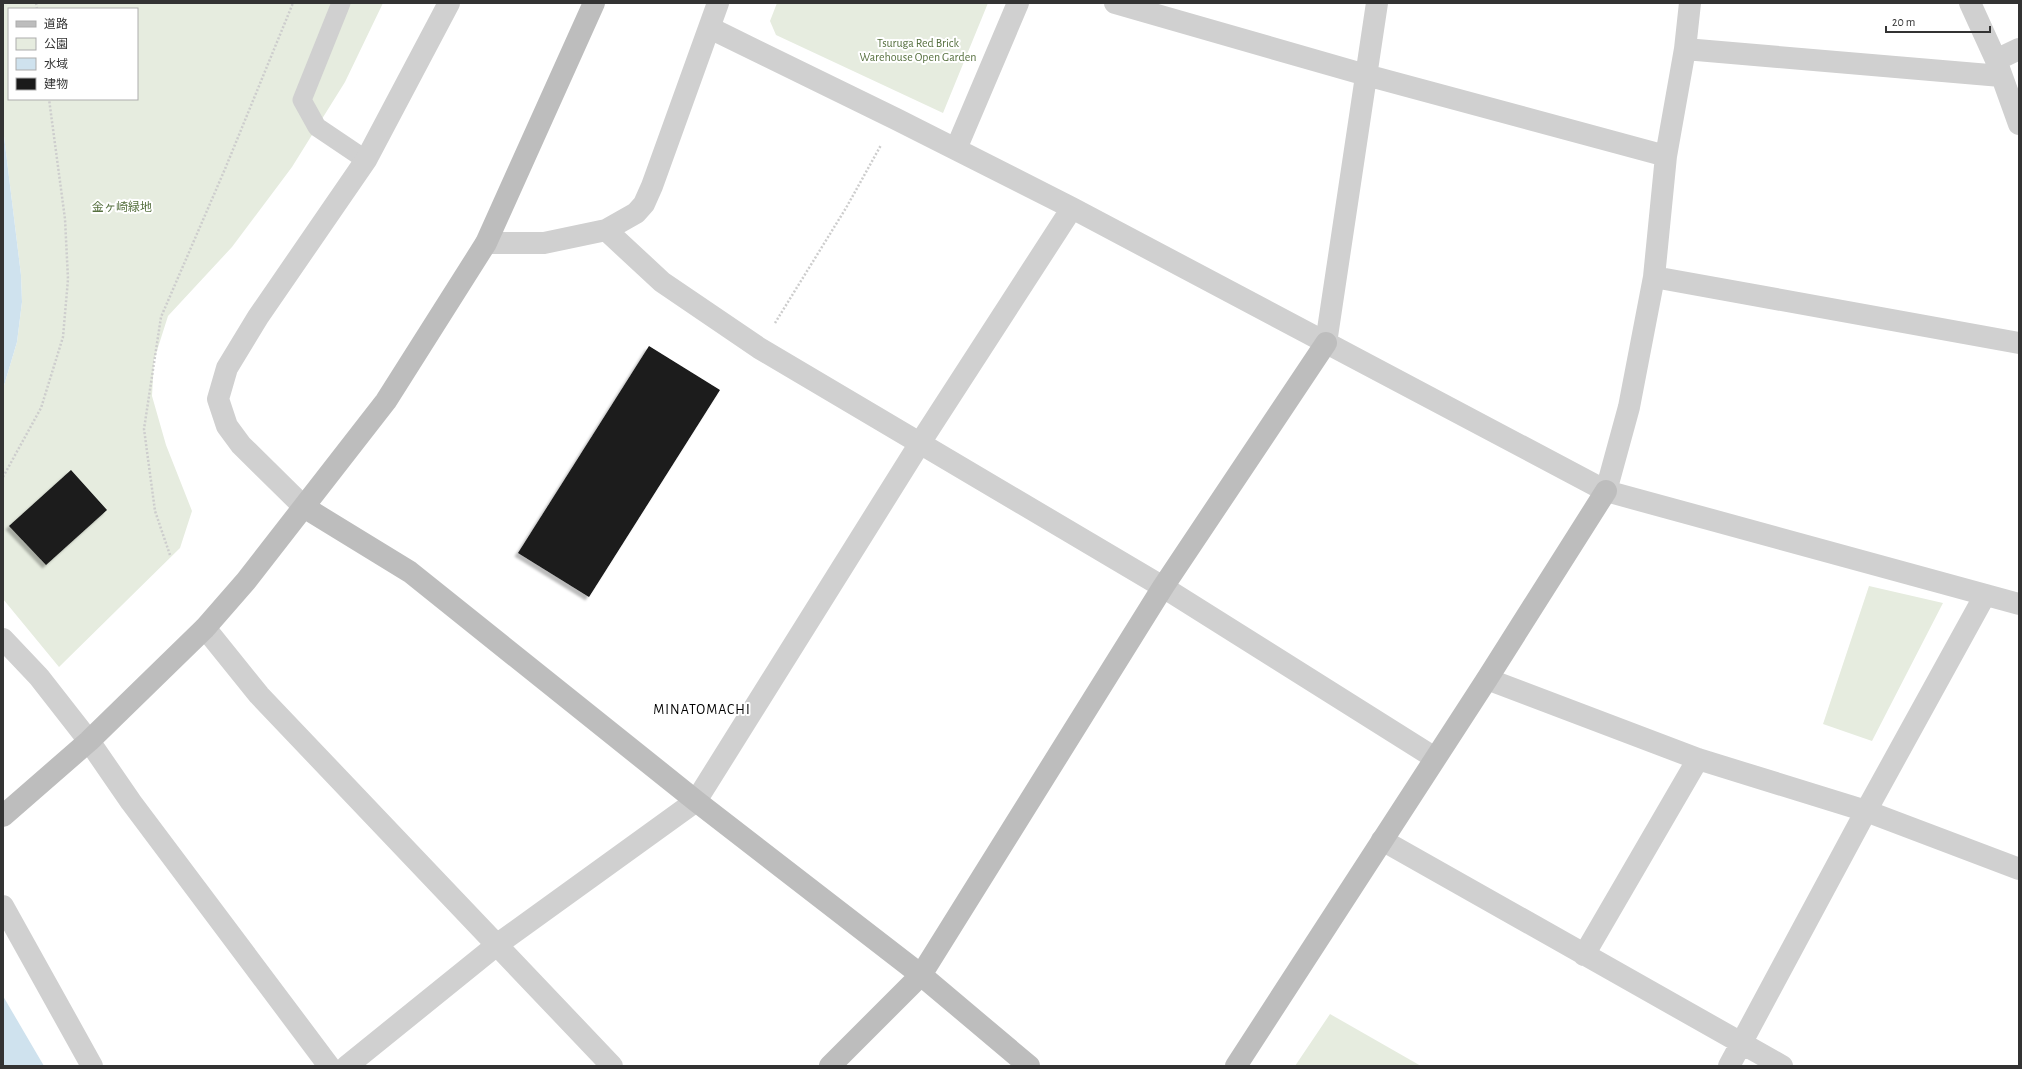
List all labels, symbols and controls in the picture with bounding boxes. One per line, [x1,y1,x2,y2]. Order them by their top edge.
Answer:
legend [8,8,138,100]
scale bar [1886,8,1990,34]
text: 20 m [1892,16,1915,28]
text: 道路 [44,17,68,30]
park label: Tsuruga Red Brick Warehouse Open Garden [860,37,976,63]
text: 公園 [44,38,68,50]
text: 水域 [44,58,68,70]
text: 建物 [44,77,68,90]
park label: 金ヶ崎緑地 [92,200,152,213]
district label: MINATOMACHI [653,703,751,717]

